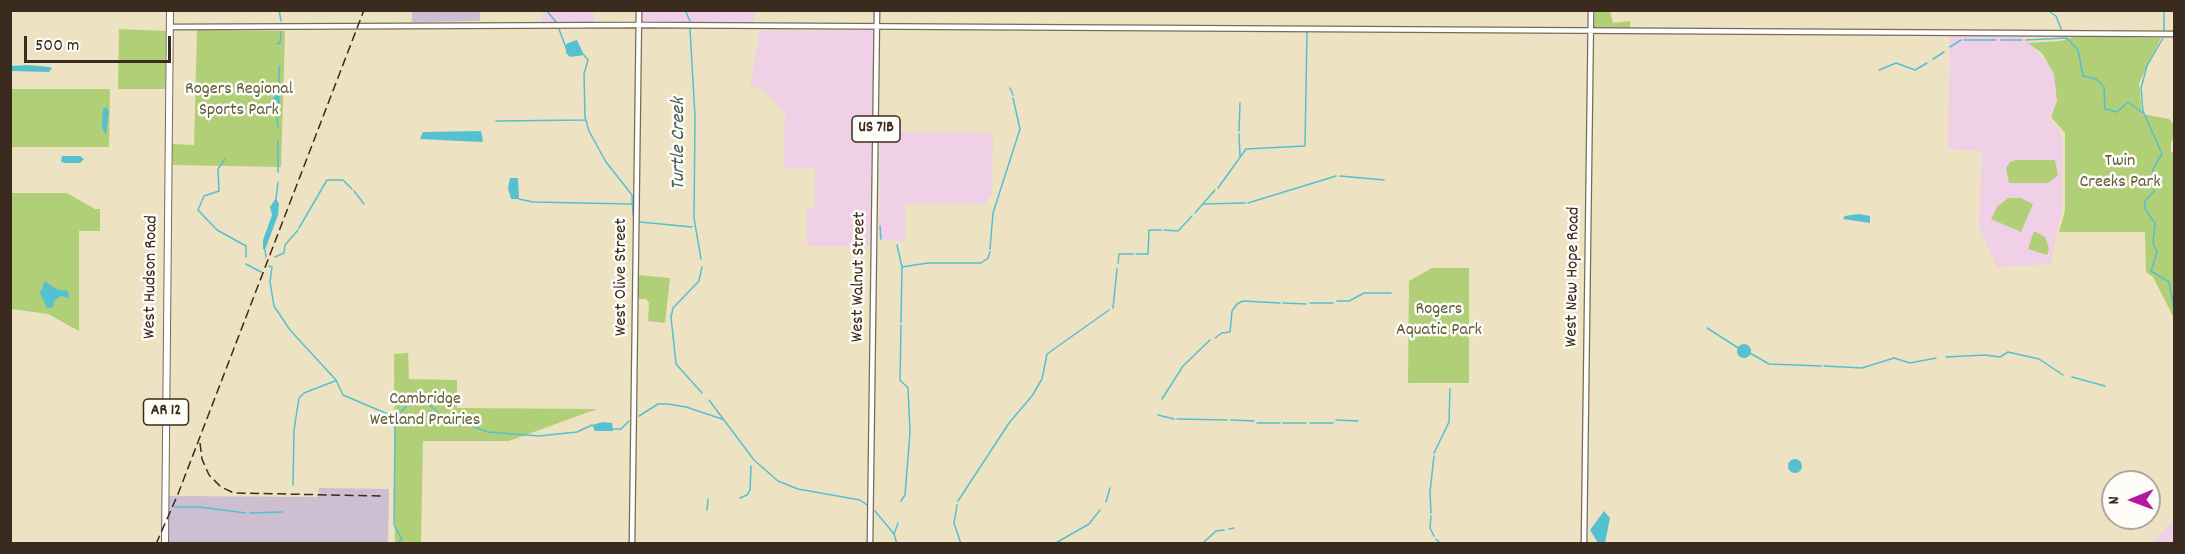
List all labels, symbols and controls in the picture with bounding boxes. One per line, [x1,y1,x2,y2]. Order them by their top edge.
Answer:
scale bar [27,24,174,62]
text: 500 m [35,34,79,59]
park label: Rogers Regional Sports Park [185,80,293,122]
water label: Turtle Creek [668,98,692,190]
road number: US 71B [852,116,900,142]
park label: Twin Creeks Park [2079,152,2161,195]
street label: West New Hope Road [1562,207,1586,347]
street label: West Walnut Street [848,212,872,342]
street label: West Hudson Road [140,215,164,339]
street label: West Olive Street [612,218,634,336]
park label: Rogers Aquatic Park [1396,300,1482,342]
park label: Cambridge Wetland Prairies [370,390,480,432]
road number: AR 12 [144,399,188,425]
north arrow [2101,470,2161,530]
text: N [2103,496,2126,504]

